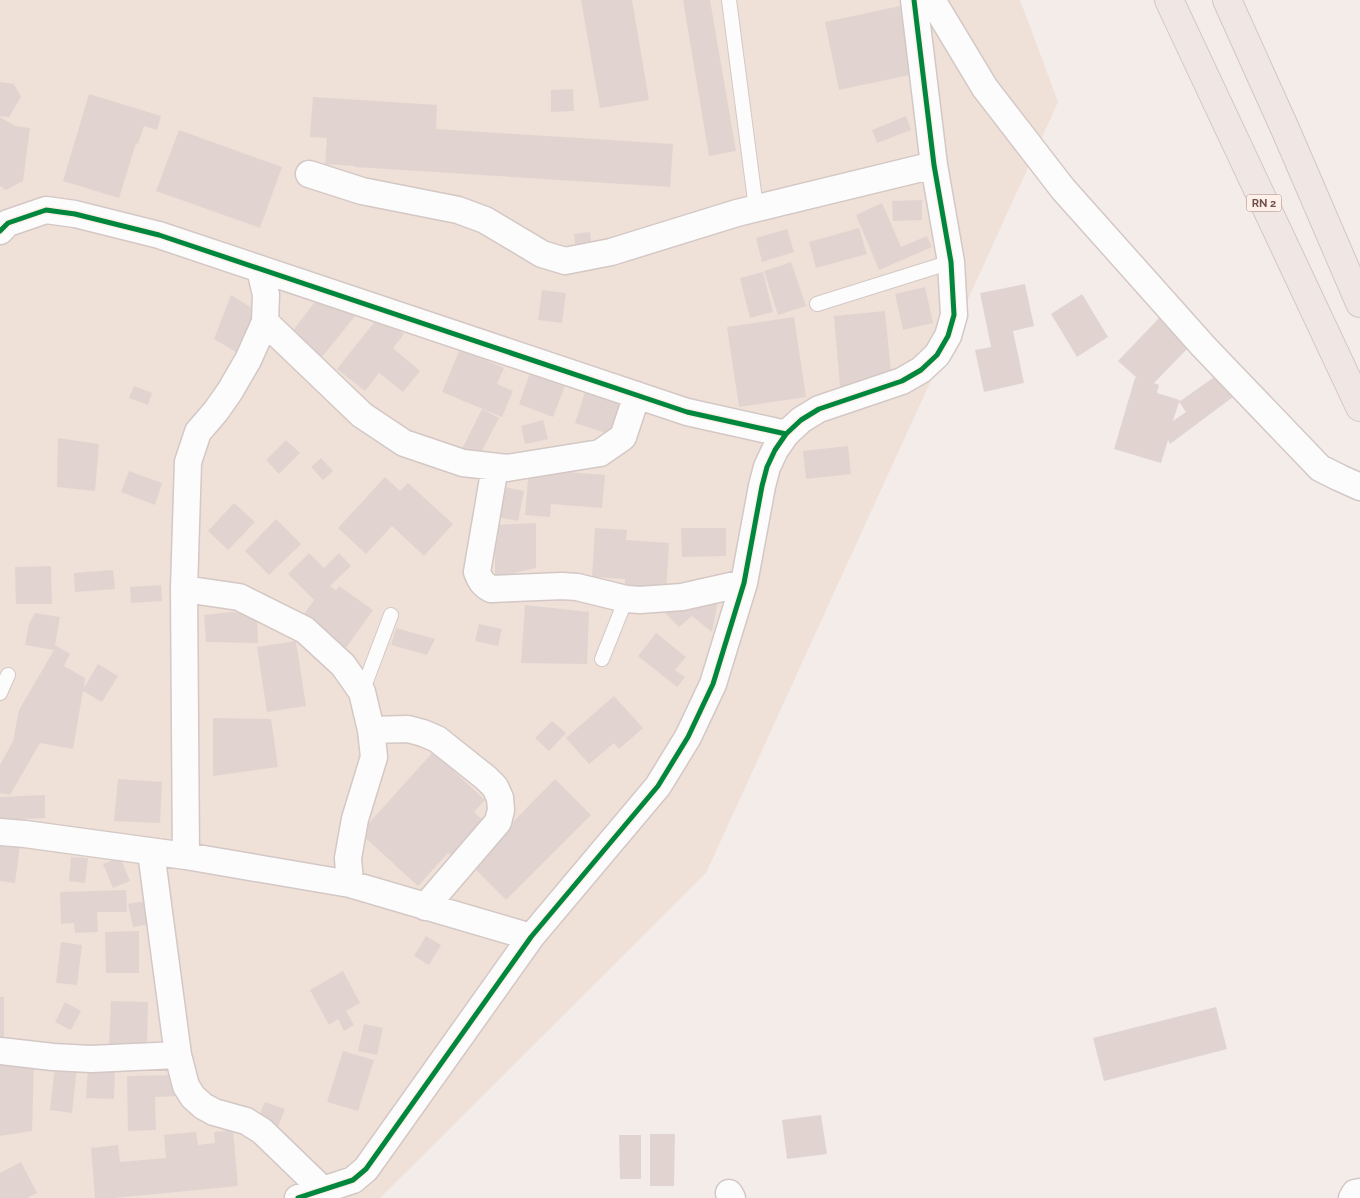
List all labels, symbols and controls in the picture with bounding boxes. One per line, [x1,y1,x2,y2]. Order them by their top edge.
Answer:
road number: RN 2 [1246,194,1282,212]

